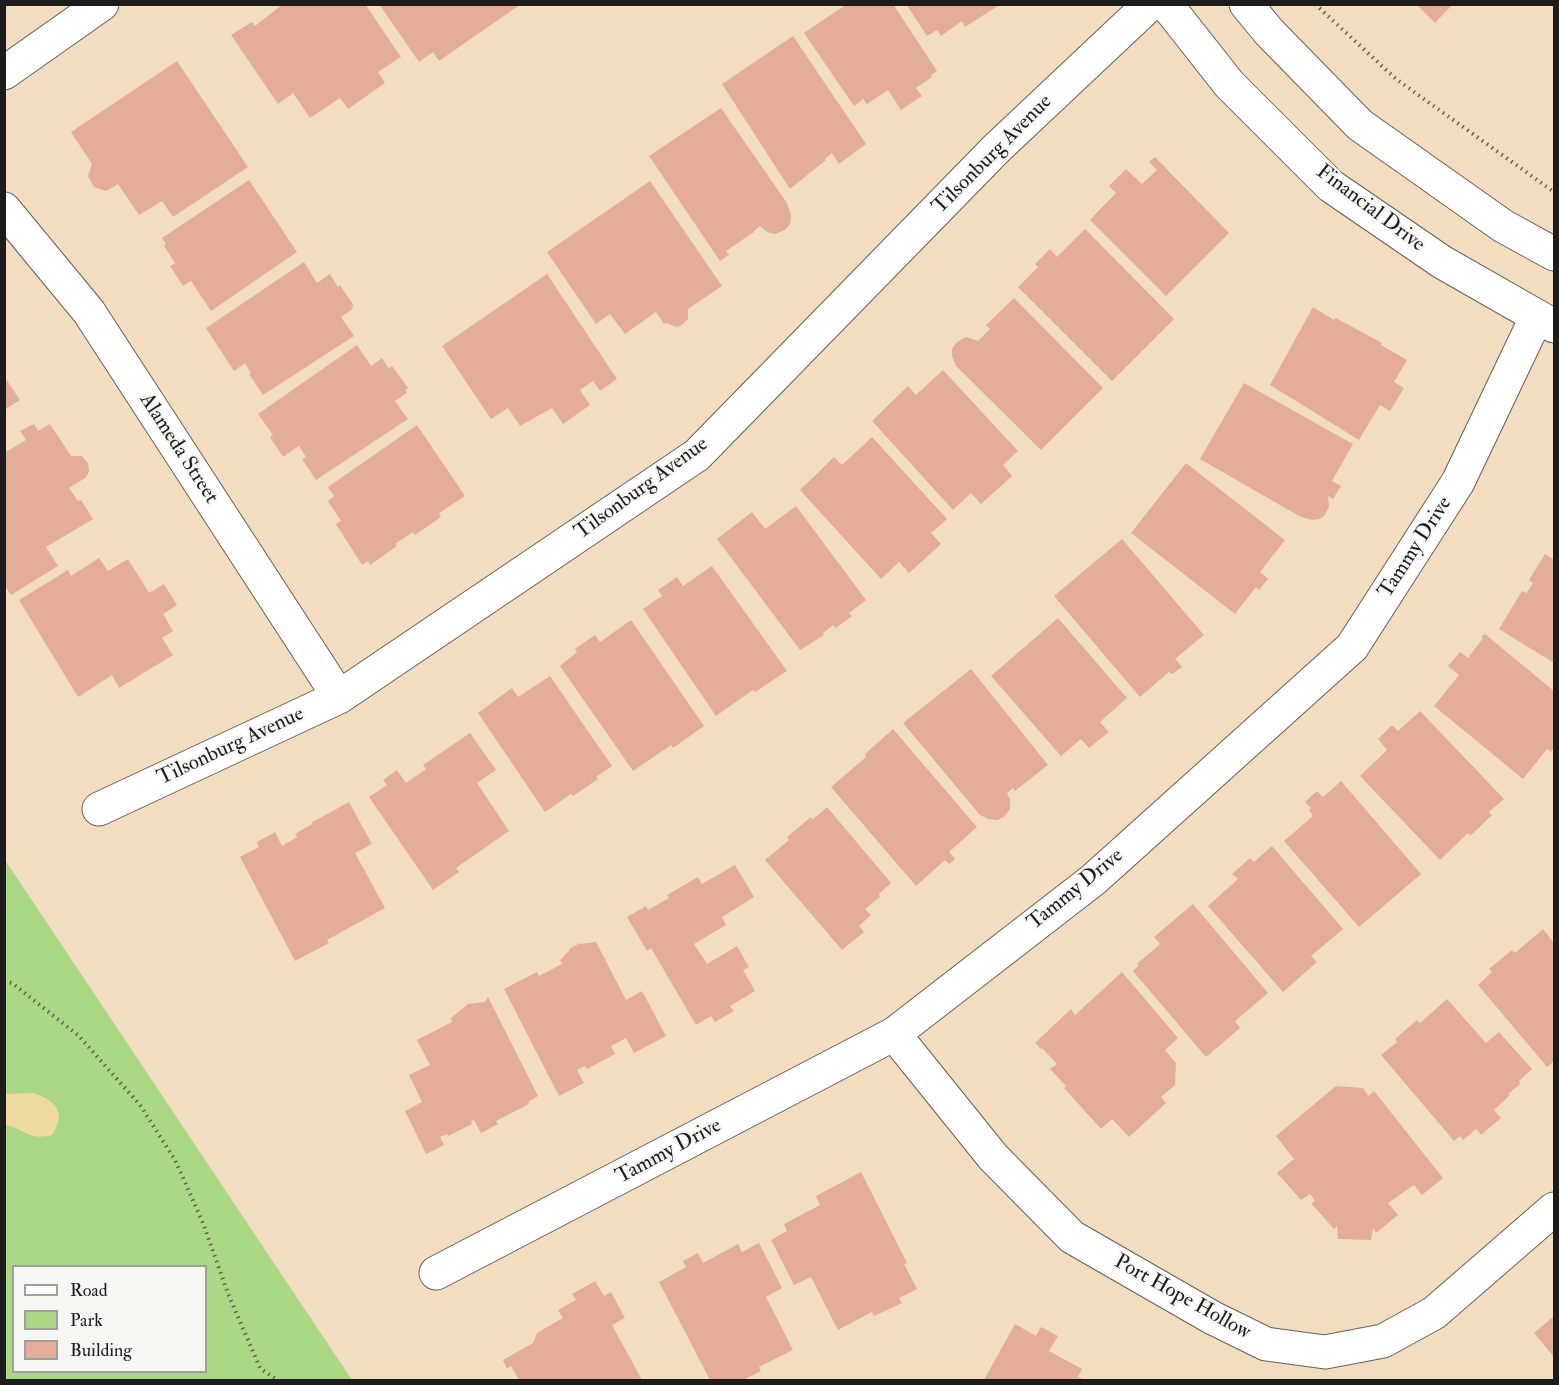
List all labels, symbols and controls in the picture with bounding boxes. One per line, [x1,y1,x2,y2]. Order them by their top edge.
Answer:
street label: Tilsonburg Avenue [928,90,1058,220]
street label: Financial Drive [1311,160,1429,258]
street label: Alameda Street [133,389,223,509]
street label: Tilsonburg Avenue [570,432,714,546]
street label: Tammy Drive [1374,493,1458,603]
street label: Tilsonburg Avenue [154,702,308,792]
street label: Tammy Drive [1023,844,1129,936]
street label: Tammy Drive [612,1114,726,1190]
street label: Port Hope Hollow [1109,1250,1255,1346]
legend [12,1265,207,1373]
text: Road [70,1279,108,1302]
text: Park [70,1309,103,1332]
text: Building [70,1339,132,1362]

